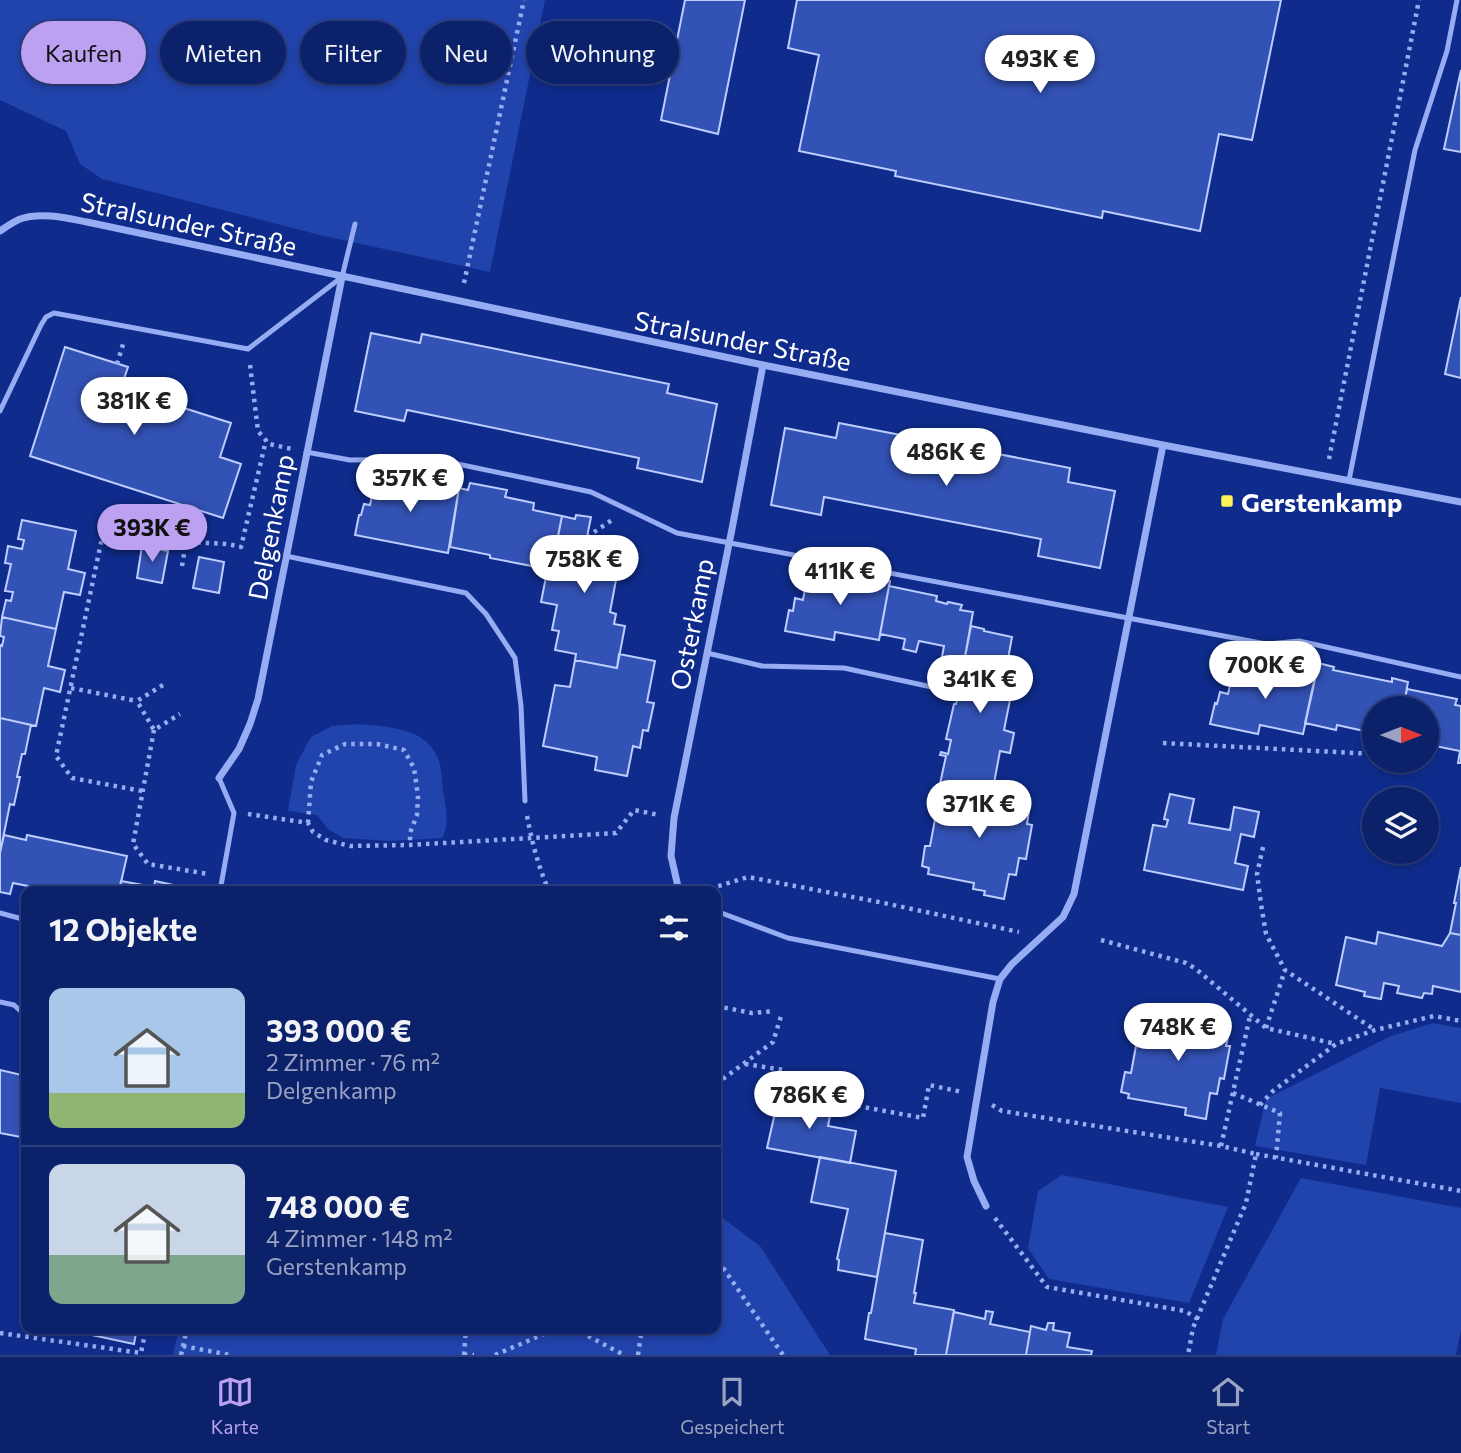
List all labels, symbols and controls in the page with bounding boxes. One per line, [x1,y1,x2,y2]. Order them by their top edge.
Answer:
chip: Kaufen [21,21,146,84]
chip: Mieten [160,21,286,84]
chip: Filter [300,21,406,84]
chip: Neu [420,21,512,84]
chip: Wohnung [526,21,679,84]
pin: 493K € [983,36,1097,95]
text: 493K € [1001,44,1079,72]
street label: Stralsunder Straße [78,185,300,261]
street label: Stralsunder Straße [632,304,854,376]
pin: 381K € [77,378,191,437]
text: 381K € [97,386,171,414]
pin: 486K € [889,428,1003,488]
text: 486K € [906,437,986,465]
street label: Delgenkamp [241,452,299,602]
pin: 357K € [353,454,467,514]
text: 357K € [372,463,448,491]
place label: Gerstenkamp [1241,486,1402,517]
marker: Gerstenkamp [1219,493,1235,509]
pin: 393K € [95,504,209,564]
text: 393K € [113,513,191,541]
pin: 758K € [527,536,641,595]
text: 758K € [546,544,622,572]
pin: 411K € [783,548,897,607]
street label: Osterkamp [663,556,719,692]
text: 411K € [805,556,875,584]
pin: 700K € [1208,642,1322,701]
text: 700K € [1225,650,1305,678]
pin: 341K € [923,656,1037,715]
text: 341K € [943,664,1017,692]
north arrow [1362,696,1438,774]
map controls [1362,696,1439,864]
pin: 371K € [922,780,1036,840]
button: layers [1362,787,1439,864]
text: 371K € [943,789,1015,817]
icon: filters [655,909,693,947]
text: 12 Objekte [49,910,197,947]
pin: 748K € [1121,1004,1235,1063]
text: 393 000 € [266,1011,412,1048]
text: 748K € [1140,1012,1216,1040]
icon: home [105,1016,189,1100]
text: 2 Zimmer · 76 m² [266,1048,440,1076]
pin: 786K € [752,1072,866,1131]
text: Delgenkamp [266,1076,397,1104]
text: 786K € [770,1080,848,1108]
text: 748 000 € [266,1187,410,1224]
icon: home [105,1192,189,1276]
text: 4 Zimmer · 148 m² [266,1224,453,1252]
text: Gerstenkamp [266,1252,407,1280]
tab: Karte [211,1373,259,1438]
tab: Gespeichert [680,1373,785,1438]
tab: Start [1206,1373,1250,1438]

